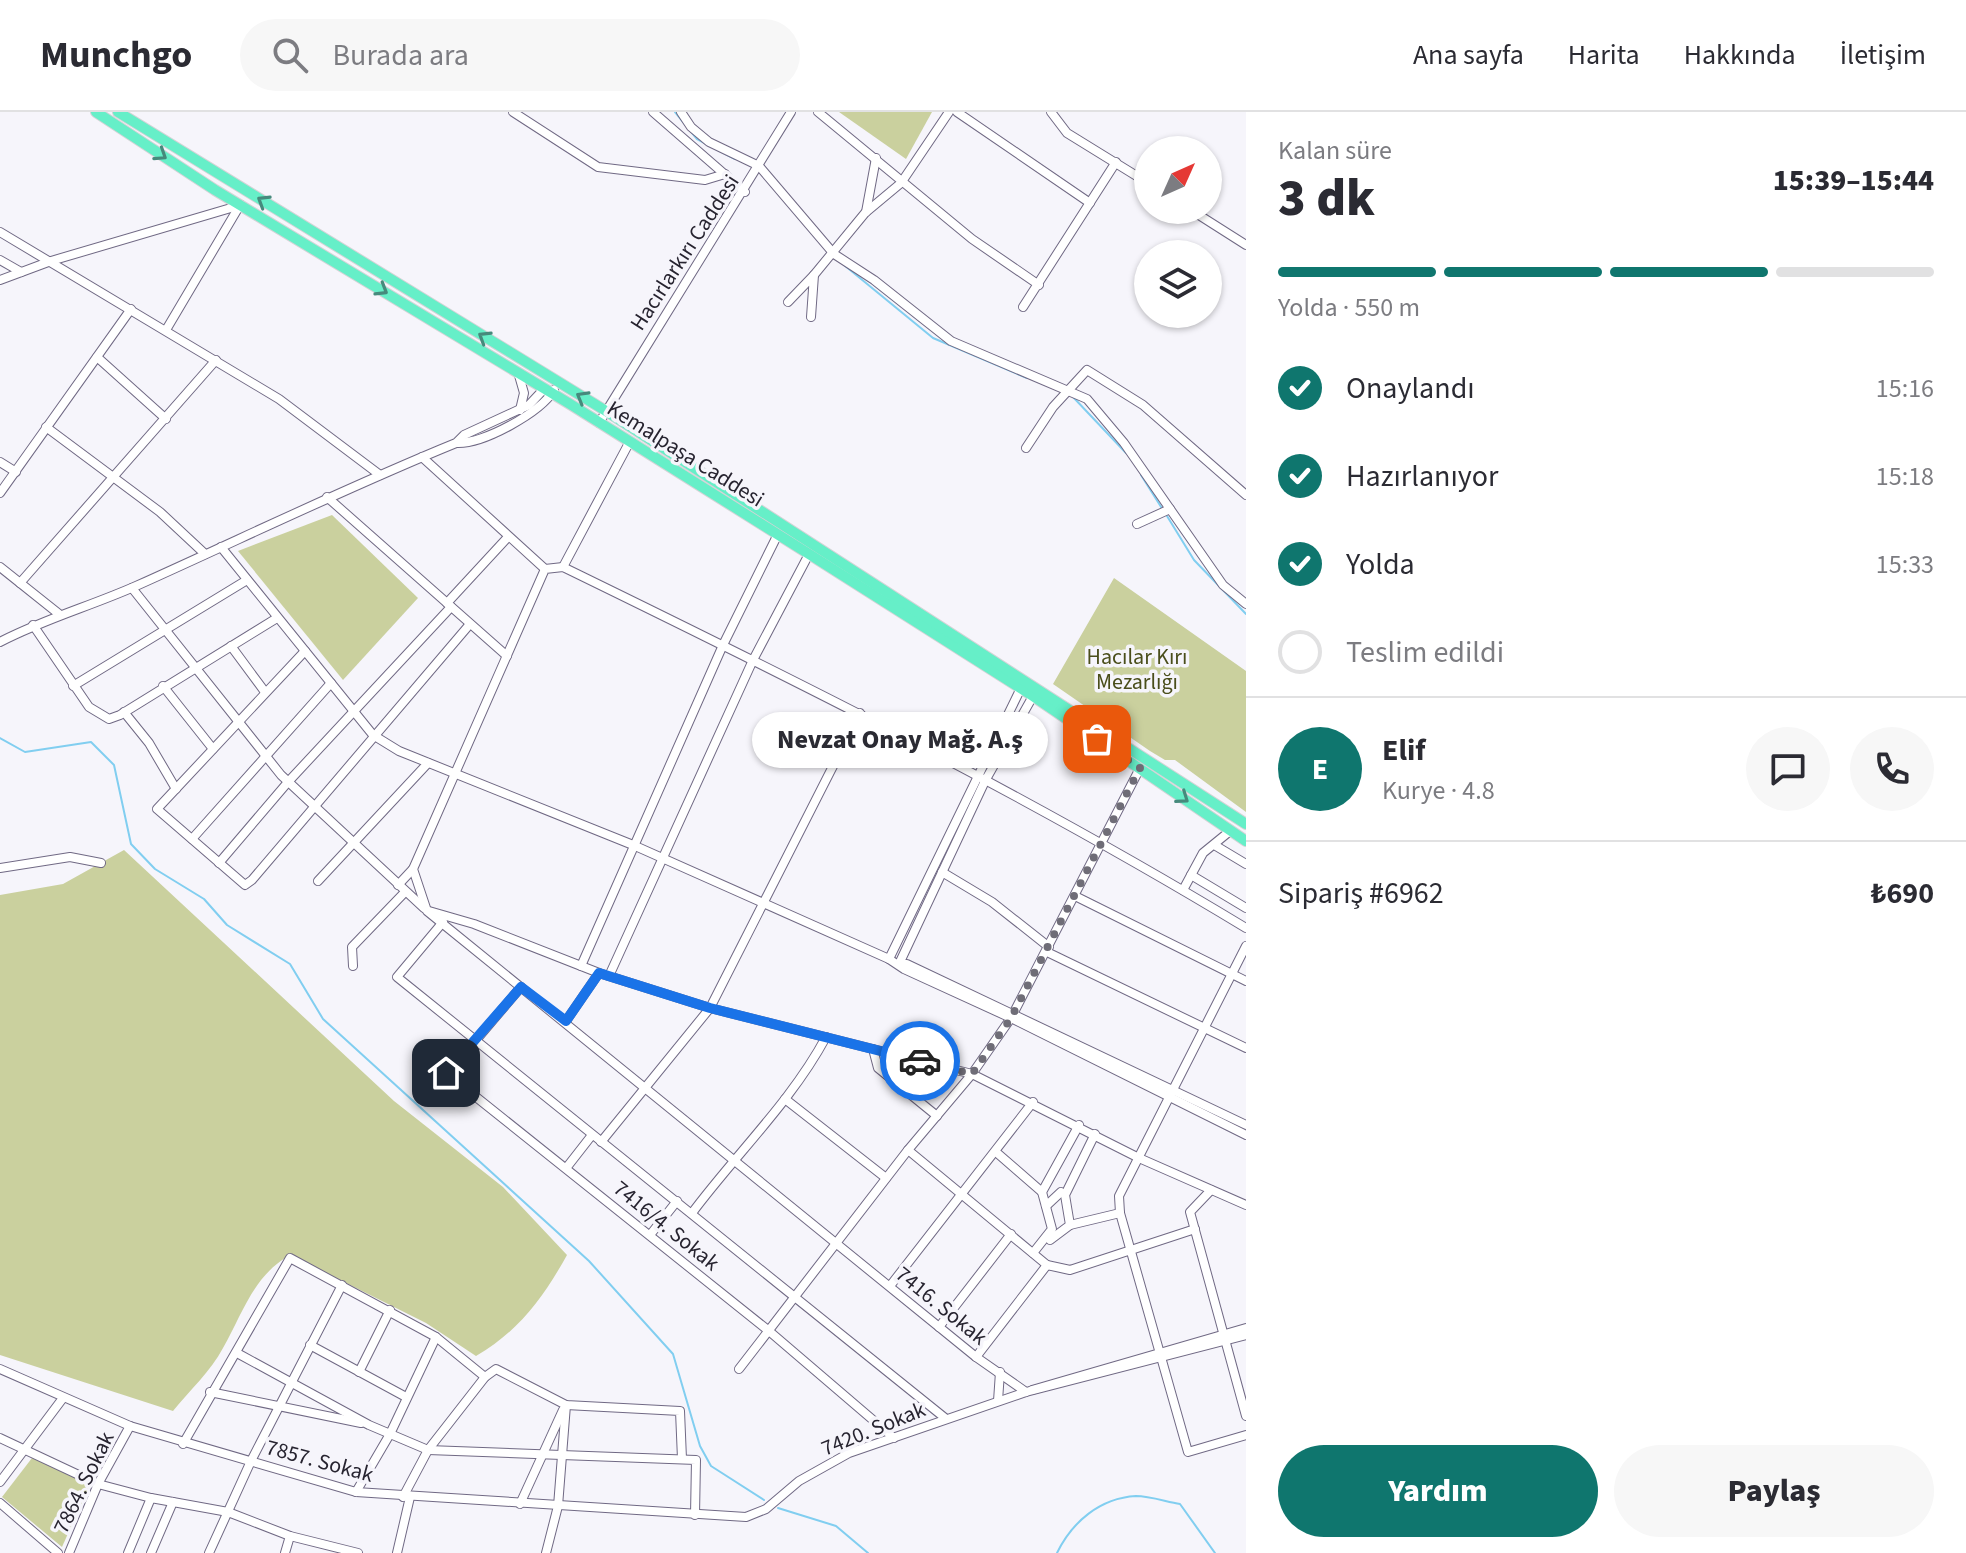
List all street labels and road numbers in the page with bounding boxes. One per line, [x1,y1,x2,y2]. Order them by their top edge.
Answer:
street label: Hacırlarkırı Caddesi [622,168,747,337]
street label: Kemalpaşa Caddesi [601,393,770,515]
street label: 7416/4. Sokak [606,1173,726,1279]
street label: 7416. Sokak [889,1259,994,1353]
street label: 7420. Sokak [816,1393,930,1464]
street label: 7864. Sokak [45,1426,122,1539]
street label: 7857. Sokak [263,1431,377,1491]

